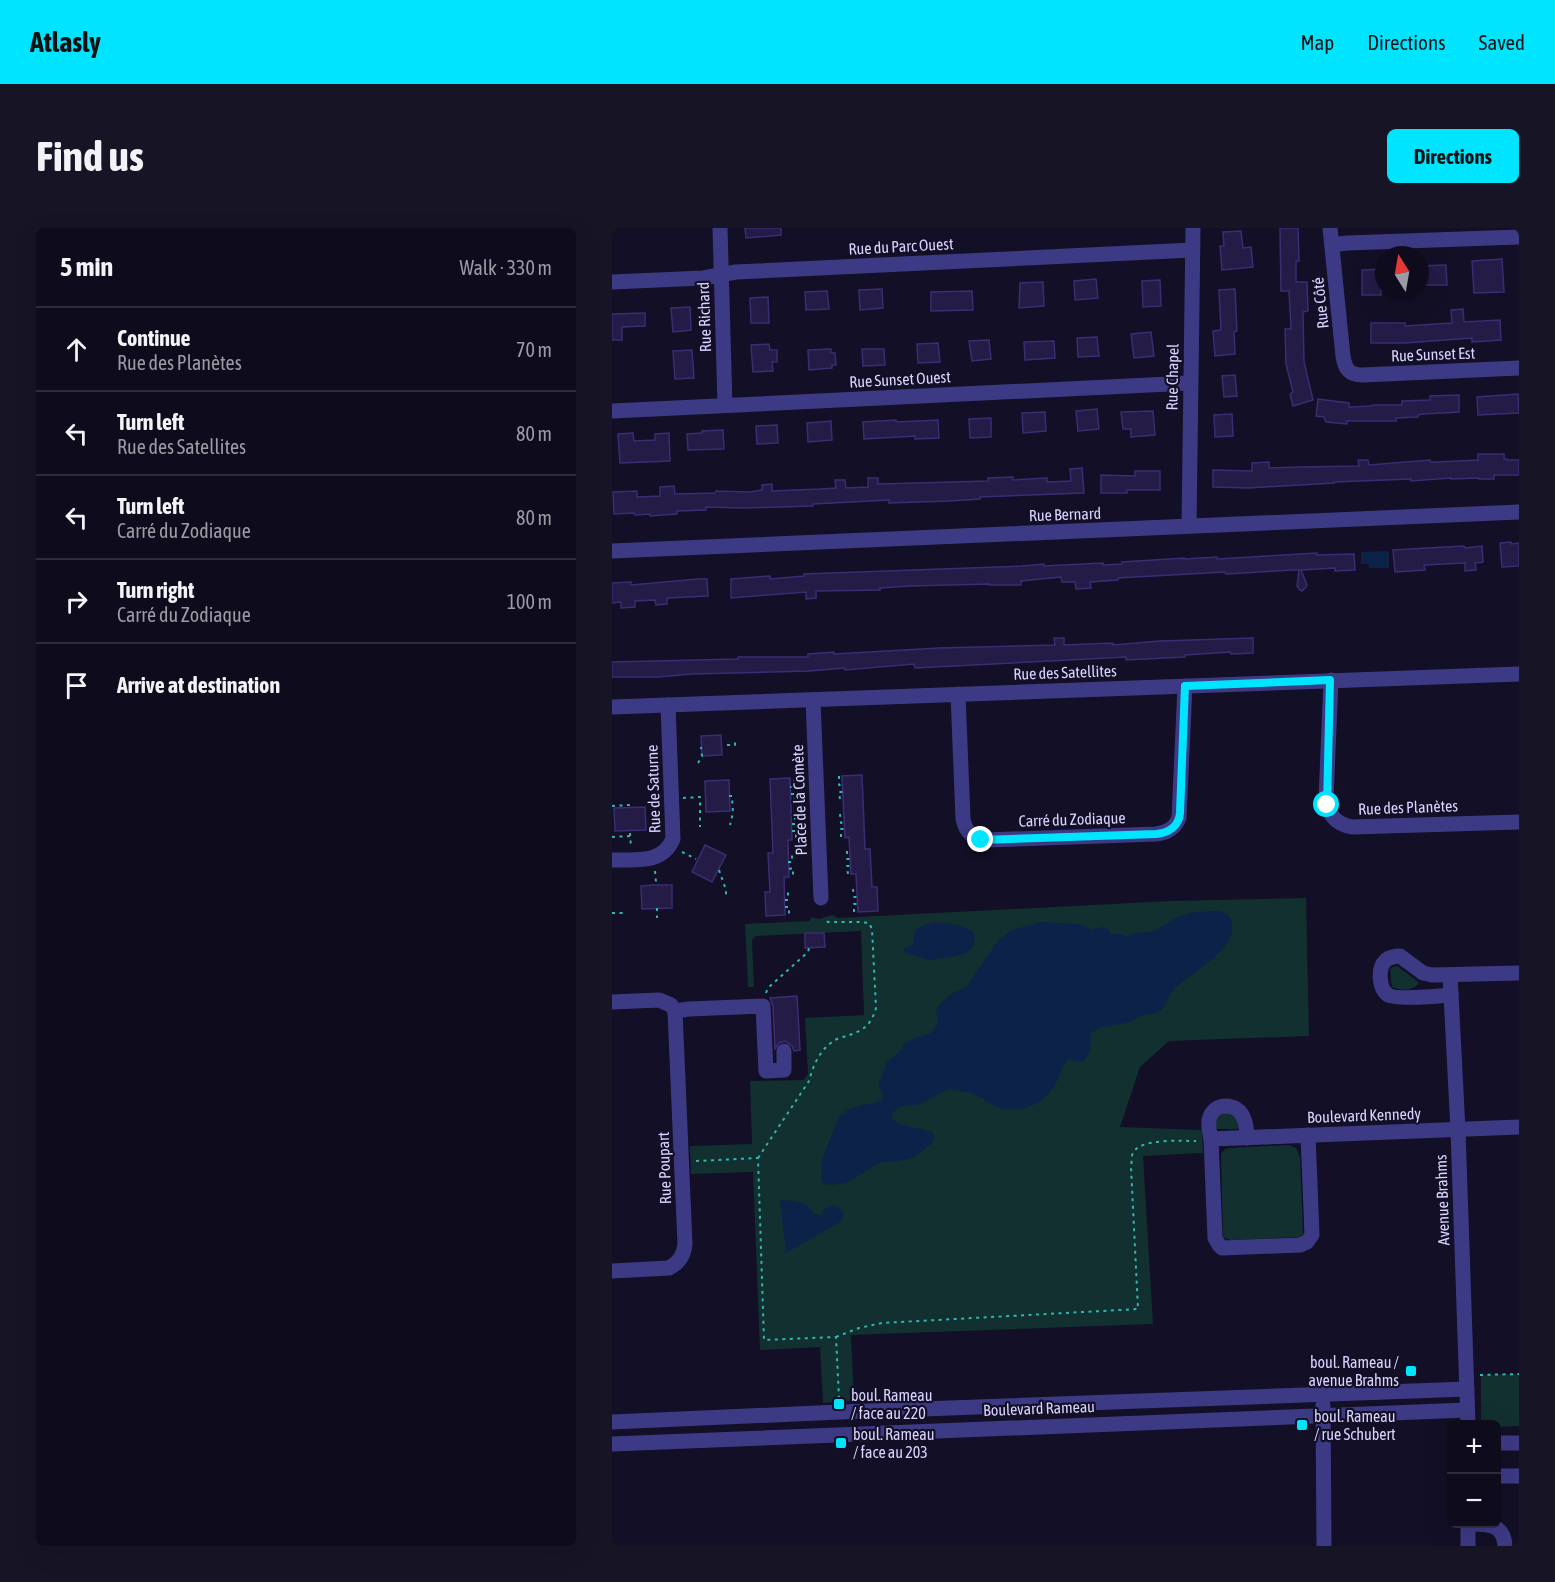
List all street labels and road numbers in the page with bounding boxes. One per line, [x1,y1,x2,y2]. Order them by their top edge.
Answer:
street label: Rue du Parc Ouest [848,234,954,258]
street label: Rue Côté [1308,276,1332,330]
street label: Rue Richard [694,282,714,352]
street label: Rue Chapel [1162,343,1183,411]
street label: Rue Sunset Est [1391,344,1476,364]
street label: Rue Sunset Ouest [849,367,952,391]
street label: Rue Bernard [1029,504,1101,524]
street label: Rue des Satellites [1013,661,1117,683]
street label: Rue de Saturne [642,744,664,834]
street label: Place de la Comète [788,744,810,856]
street label: Rue des Planètes [1358,796,1459,818]
street label: Carré du Zodiaque [1018,808,1126,831]
street label: Boulevard Kennedy [1307,1104,1422,1127]
street label: Rue Poupart [654,1131,675,1204]
street label: Avenue Brahms [1431,1154,1453,1246]
street label: Boulevard Rameau [983,1397,1095,1419]

